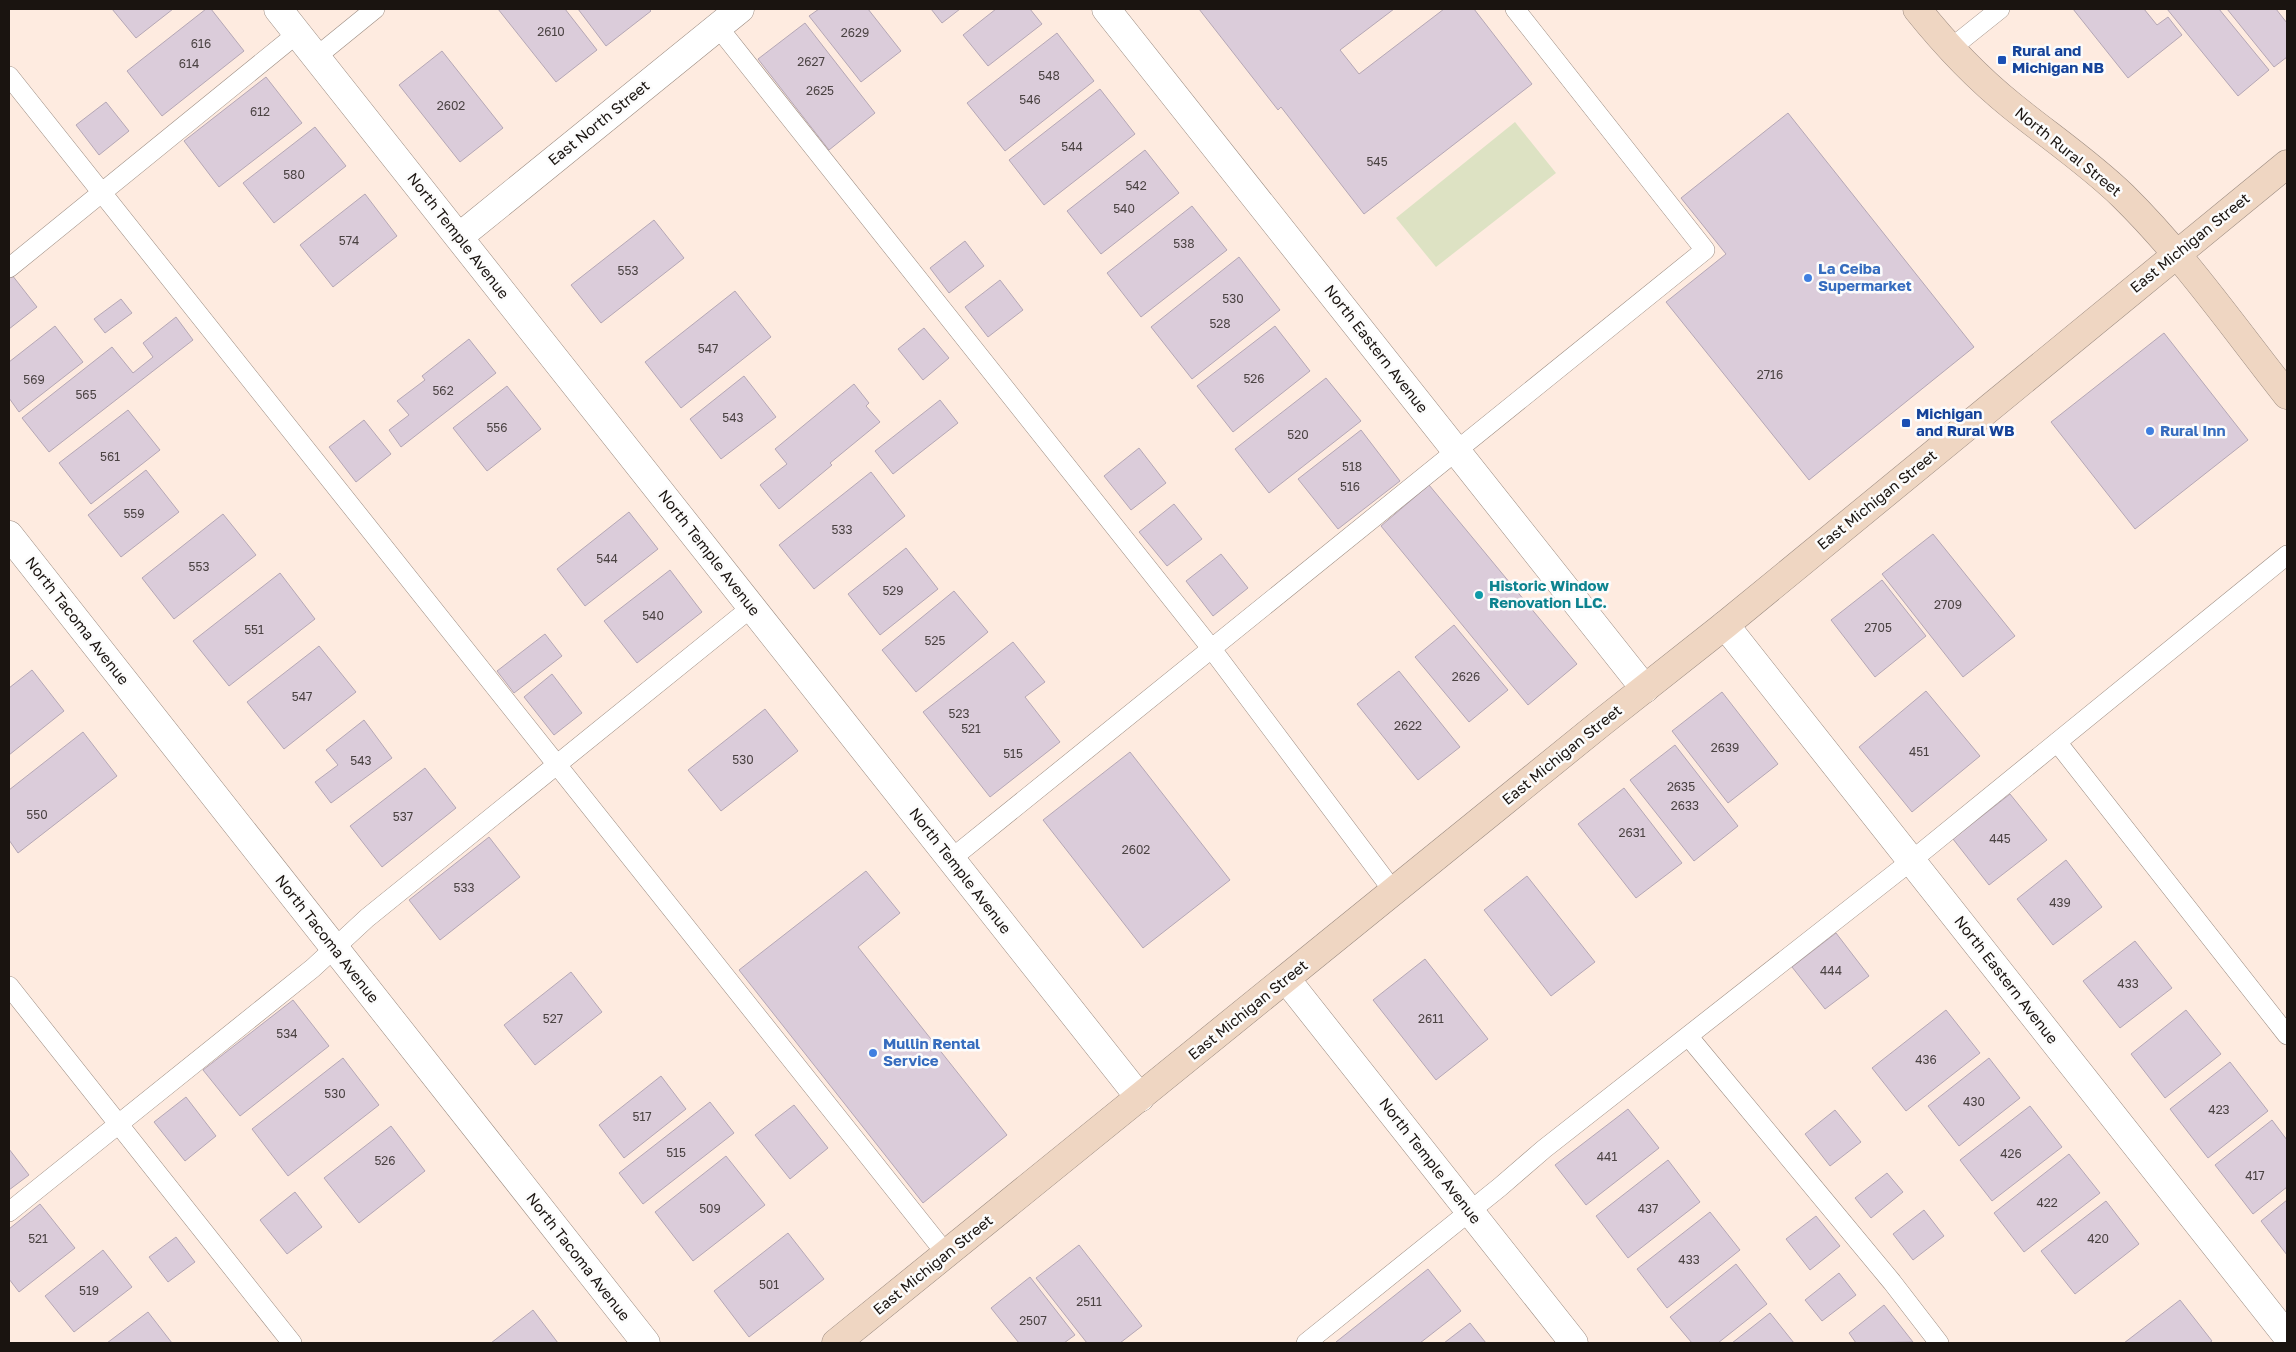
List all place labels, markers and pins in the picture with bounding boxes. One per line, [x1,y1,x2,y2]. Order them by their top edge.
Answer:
place label: Rural and Michigan NB [2012,41,2104,76]
marker: Rural and Michigan NB [1996,54,2008,66]
place label: La Ceiba Supermarket [1818,259,1912,294]
marker: La Ceiba Supermarket [1802,272,1814,284]
place label: Michigan and Rural WB [1916,404,2015,439]
marker: Michigan and Rural WB [1900,417,1912,429]
place label: Rural Inn [2160,421,2225,439]
marker: Rural Inn [2144,425,2156,437]
place label: Historic Window Renovation LLC. [1489,576,1610,611]
marker: Historic Window Renovation LLC. [1473,589,1485,601]
place label: Mullin Rental Service [883,1034,980,1069]
marker: Mullin Rental Service [867,1047,879,1059]

